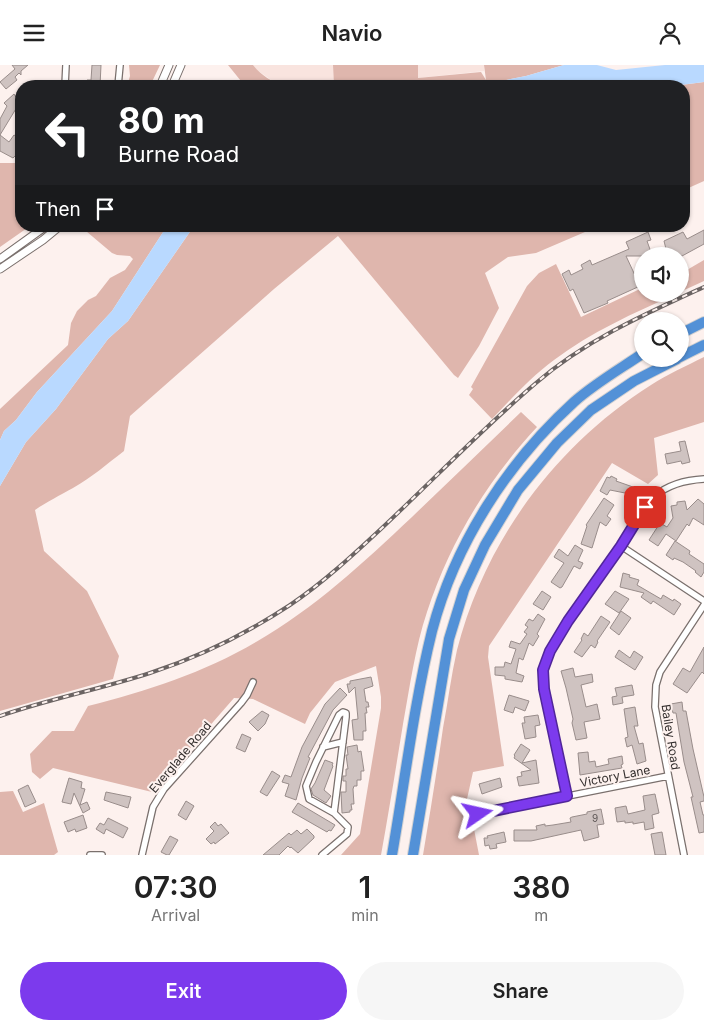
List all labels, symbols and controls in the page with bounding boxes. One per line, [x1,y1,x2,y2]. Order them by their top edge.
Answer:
icon: menu [20,19,48,47]
icon: person [656,19,684,47]
text: Navio [321,20,383,46]
text: 80 m [118,99,205,141]
icon: left [35,100,100,165]
text: Burne Road [118,141,239,167]
icon: arrive [91,195,119,223]
text: Then [35,198,81,221]
map controls [634,247,689,367]
button: sound [634,247,689,302]
button: search [634,312,689,367]
pin [624,486,666,528]
icon: arrive [631,493,659,521]
street label: Bailey Road [658,703,684,771]
street label: Everglade Road [146,718,214,796]
street label: Victory Lane [578,762,652,790]
position arrow [451,787,503,839]
house number: 9 [592,812,598,824]
text: 07:30 [134,869,218,905]
text: 1 [359,869,371,905]
text: 380 [512,869,570,905]
text: Arrival [151,905,200,925]
text: min [351,905,379,925]
text: m [534,905,548,925]
button: Exit [20,962,347,1020]
button: Share [357,962,684,1020]

